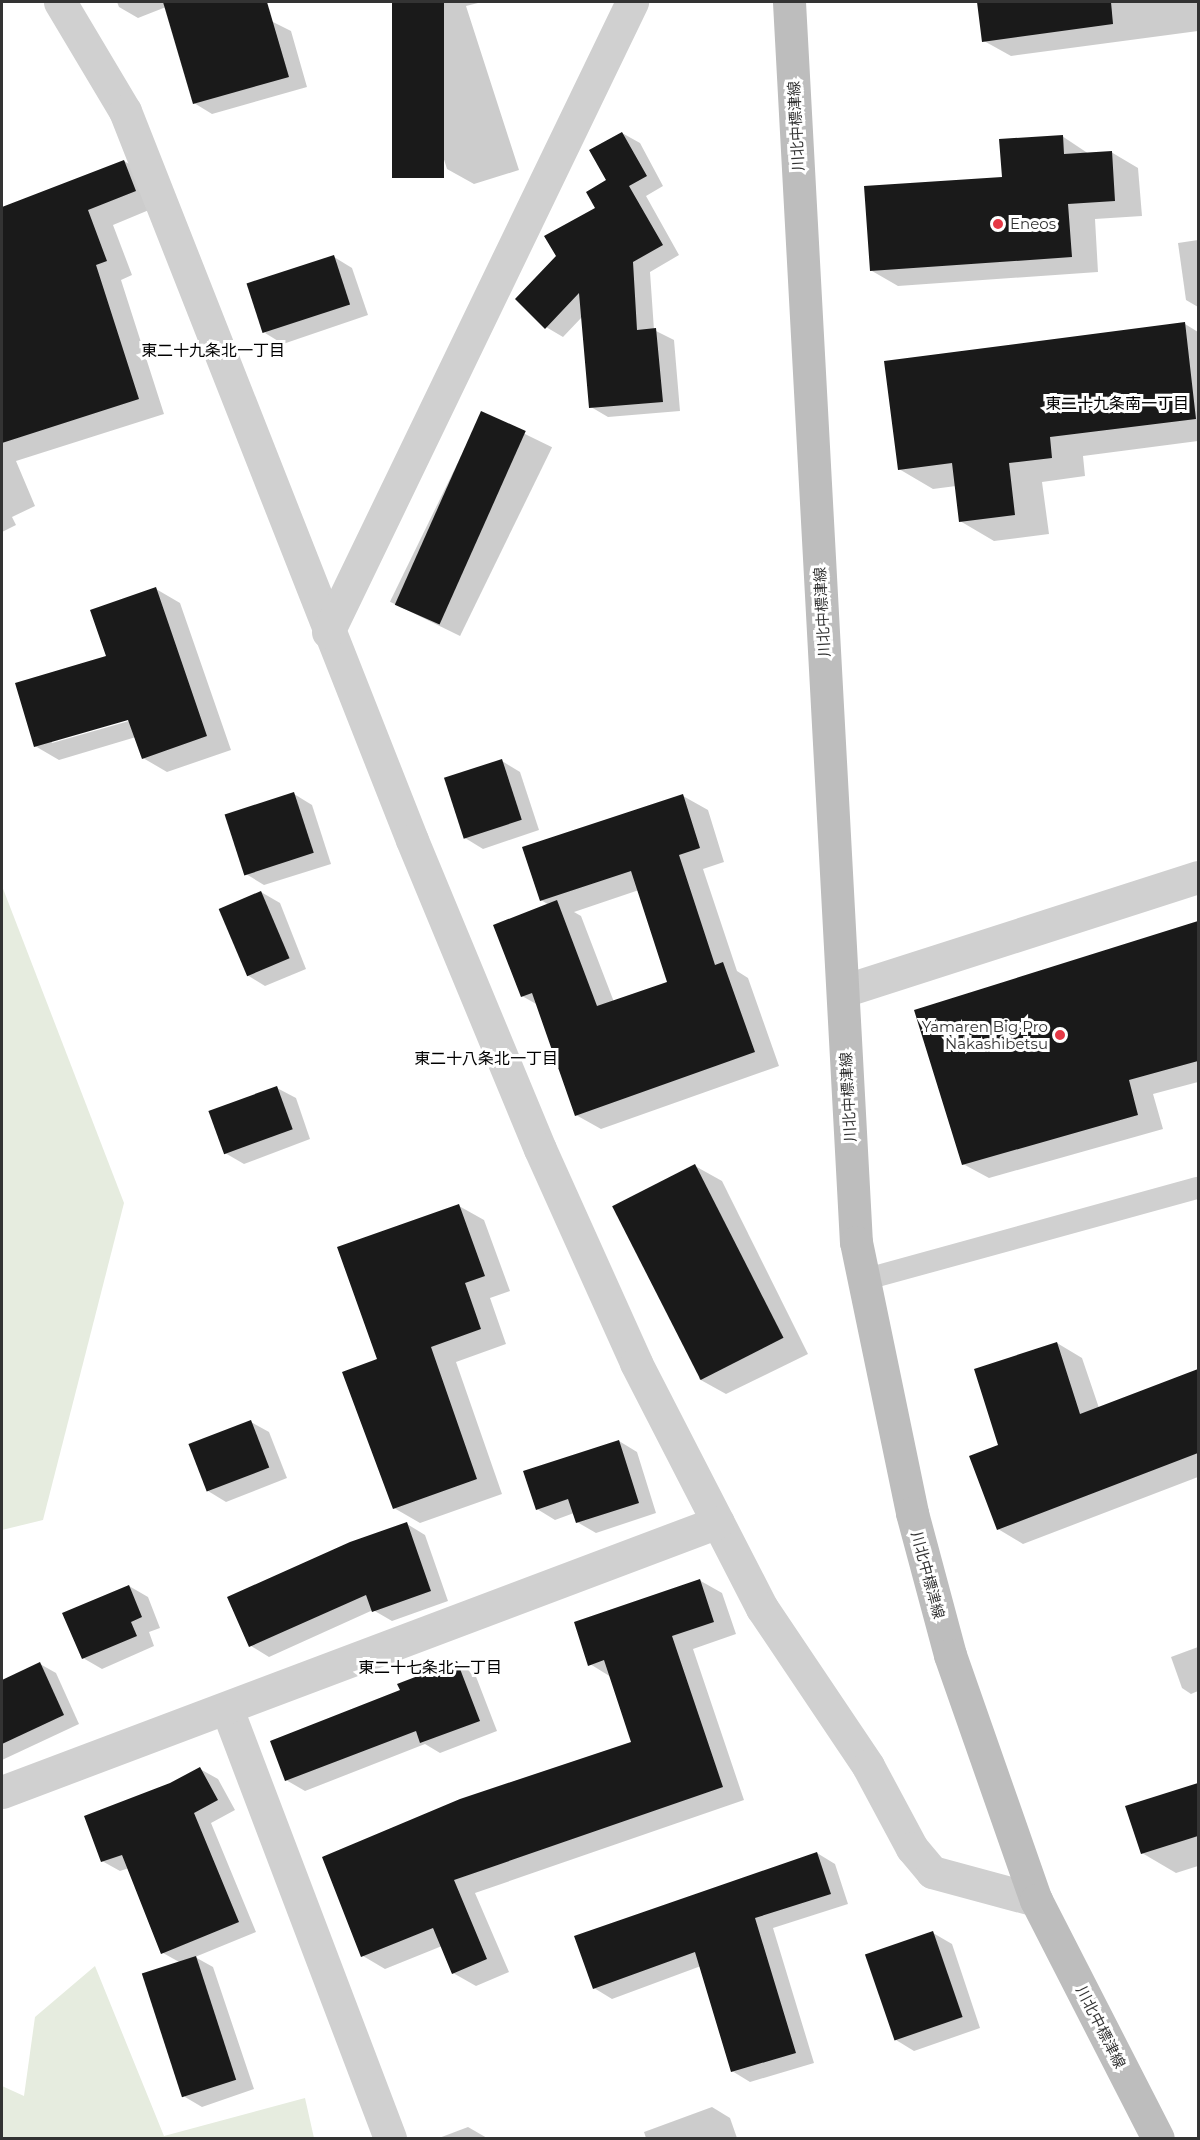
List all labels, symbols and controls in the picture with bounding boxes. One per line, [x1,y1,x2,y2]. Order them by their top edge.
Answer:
street label: 川北中標津線 [785,81,807,171]
place label: Eneos [1010,215,1056,233]
marker: Eneos [991,217,1005,231]
district label: 東二十九条北一丁目 [141,341,285,361]
district label: 東二十九条南一丁目 [1045,394,1189,414]
street label: 川北中標津線 [811,567,833,657]
place label: Yamaren Big Pro Nakashibetsu [922,1017,1048,1052]
marker: Yamaren Big Pro Nakashibetsu [1053,1028,1067,1042]
district label: 東二十八条北一丁目 [414,1049,558,1069]
street label: 川北中標津線 [837,1052,859,1142]
street label: 川北中標津線 [908,1529,948,1621]
district label: 東二十七条北一丁目 [358,1658,502,1678]
street label: 川北中標津線 [1073,1983,1129,2071]

